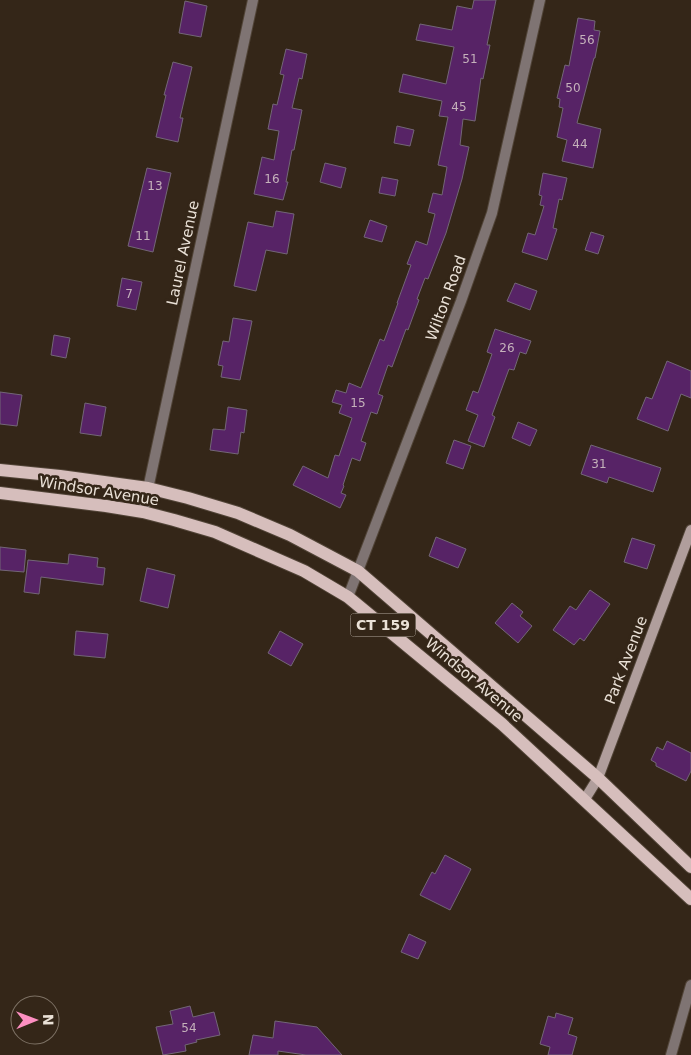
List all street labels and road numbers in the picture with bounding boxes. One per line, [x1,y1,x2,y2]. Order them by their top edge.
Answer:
street label: Laurel Avenue [163,199,203,307]
street label: Wilton Road [422,253,470,343]
street label: Windsor Avenue [38,473,160,509]
street label: Park Avenue [601,613,651,707]
road number: CT 159 [350,614,416,636]
street label: Windsor Avenue [422,634,526,726]

